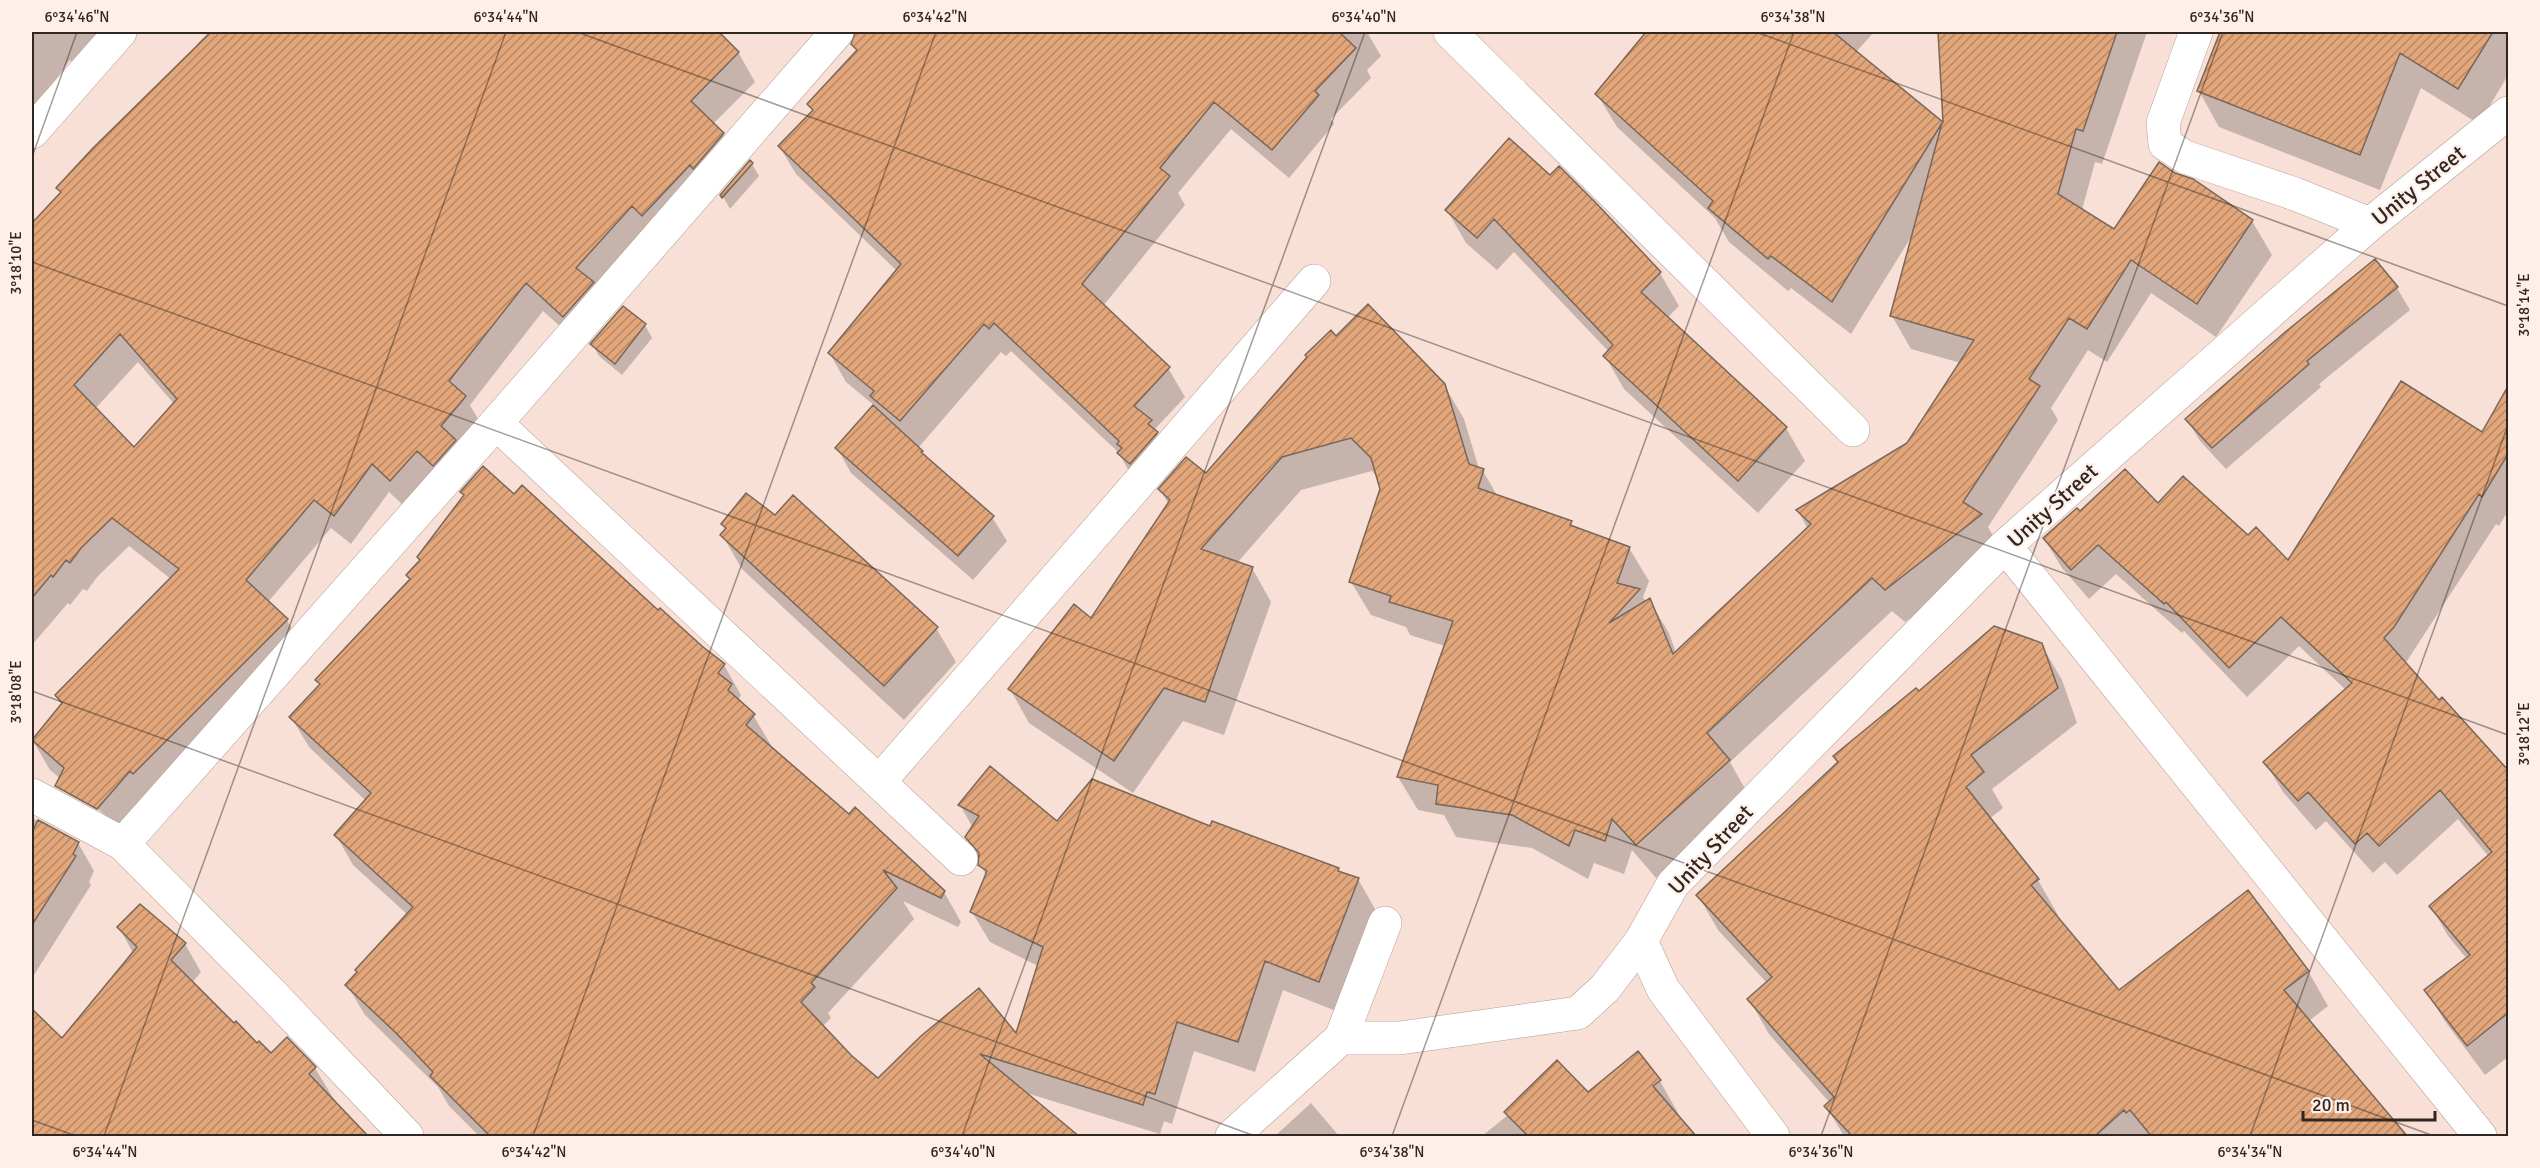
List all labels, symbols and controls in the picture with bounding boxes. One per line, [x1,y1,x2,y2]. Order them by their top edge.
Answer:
text: 6°34'46"N [44,8,110,26]
text: 6°34'44"N [473,8,539,26]
text: 6°34'42"N [902,8,968,26]
text: 6°34'40"N [1331,8,1397,26]
text: 6°34'38"N [1760,8,1826,26]
text: 6°34'36"N [2189,8,2255,26]
street label: Unity Street [2366,139,2471,231]
text: 3°18'10"E [7,231,25,295]
text: 3°18'14"E [2515,273,2533,337]
street label: Unity Street [2001,457,2104,553]
text: 3°18'08"E [7,660,25,724]
text: 3°18'12"E [2515,702,2533,766]
street label: Unity Street [1662,799,1759,900]
scale bar [2303,1084,2435,1122]
text: 20 m [2312,1094,2350,1116]
text: 6°34'44"N [72,1143,138,1161]
text: 6°34'42"N [501,1143,567,1161]
text: 6°34'40"N [930,1143,996,1161]
text: 6°34'38"N [1359,1143,1425,1161]
text: 6°34'36"N [1788,1143,1854,1161]
text: 6°34'34"N [2217,1143,2283,1161]

